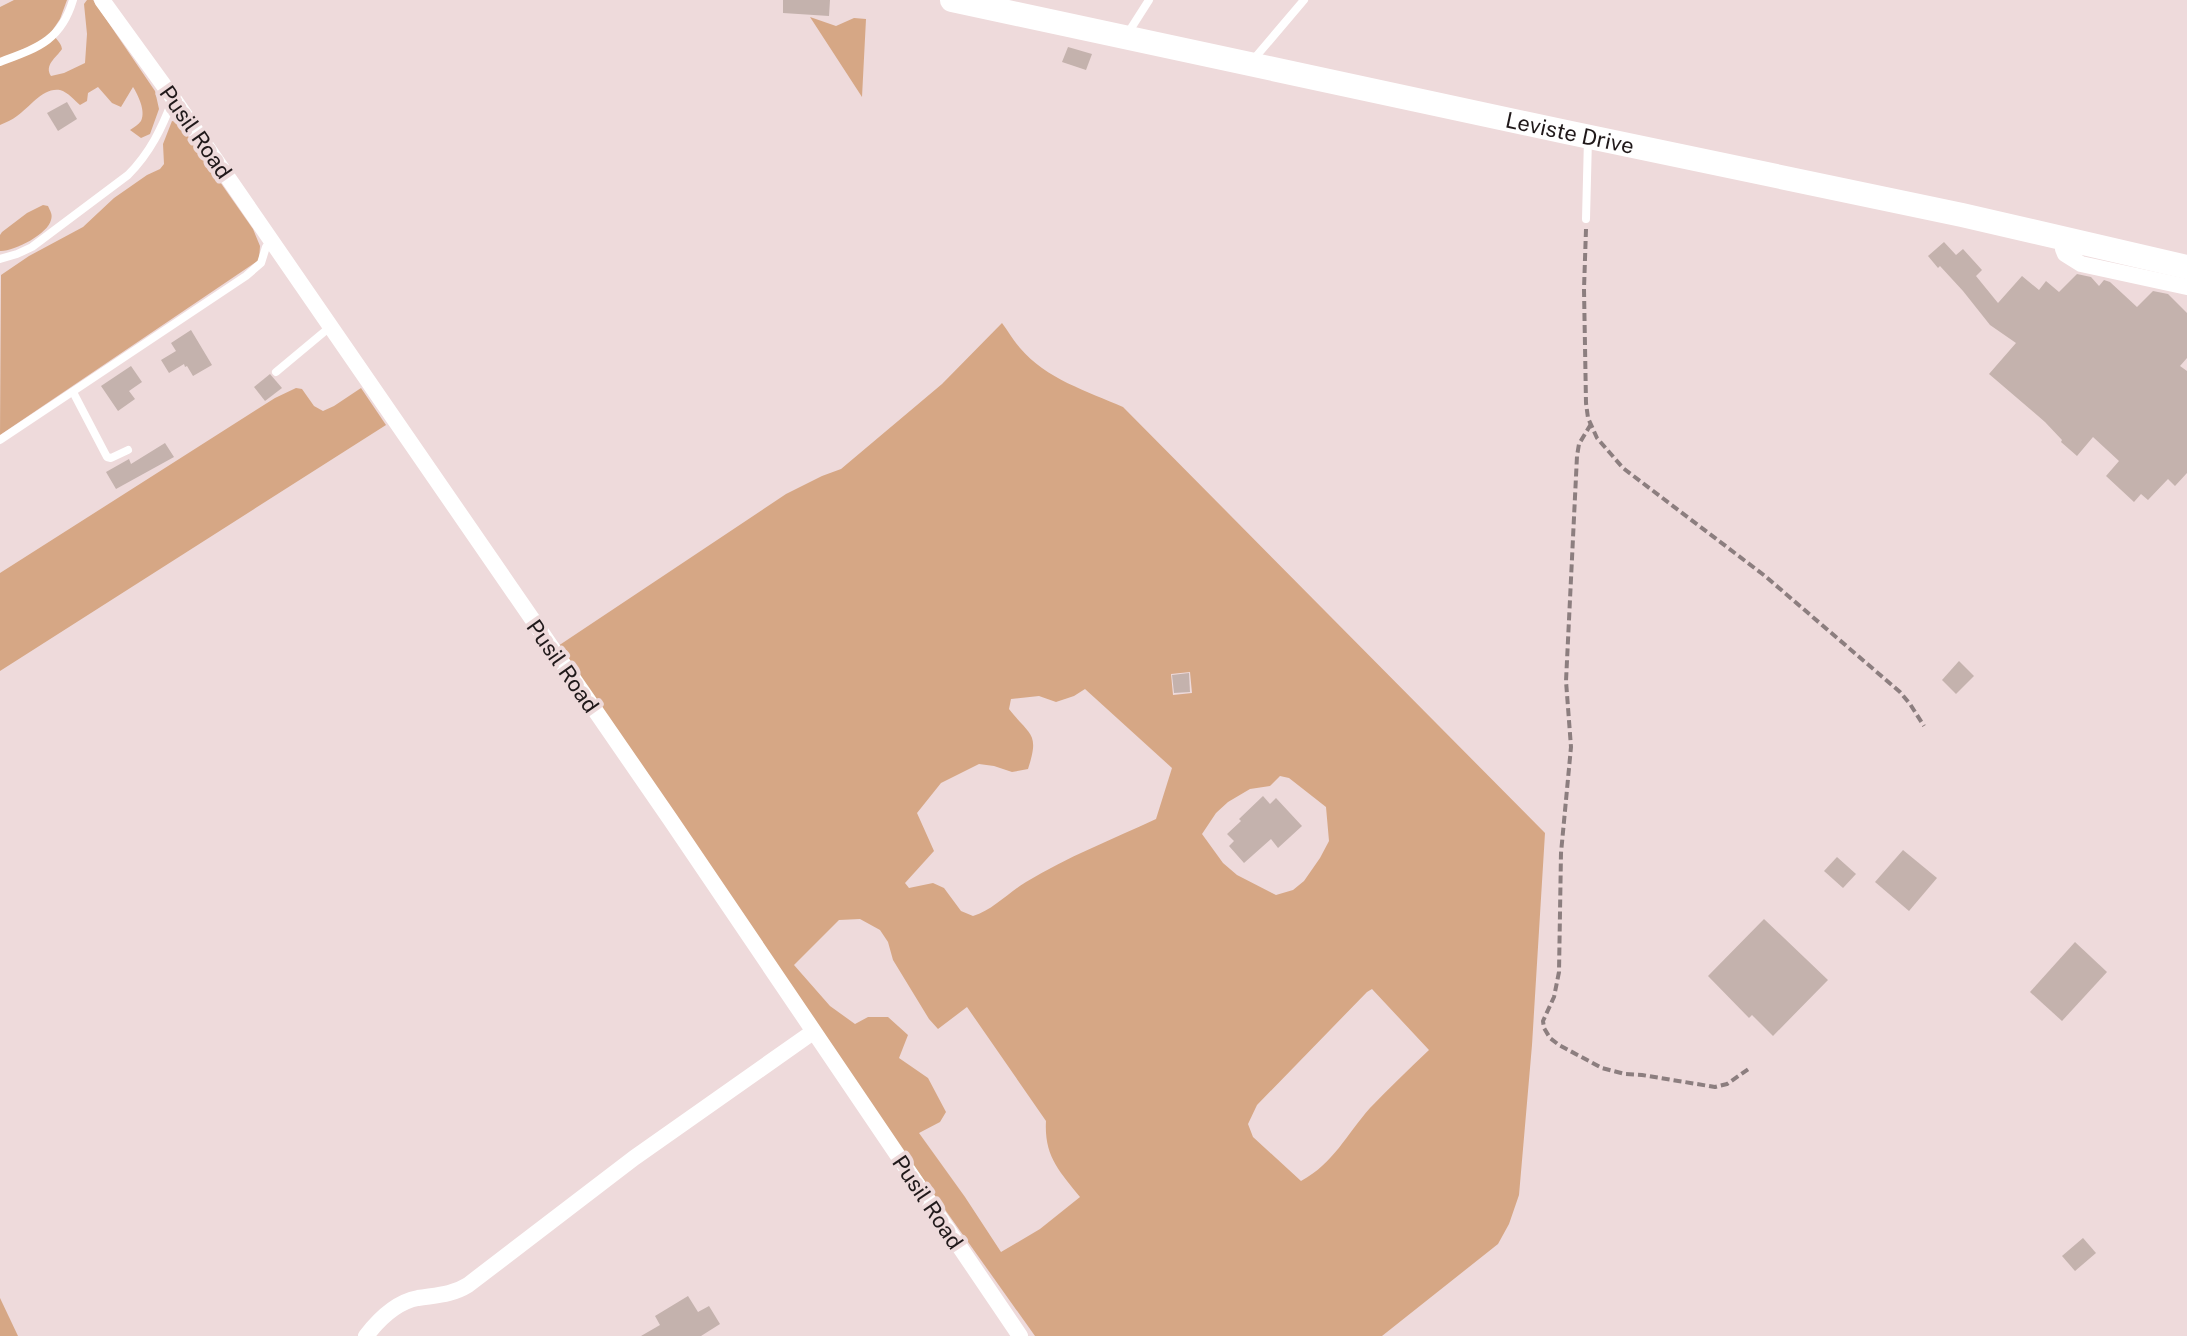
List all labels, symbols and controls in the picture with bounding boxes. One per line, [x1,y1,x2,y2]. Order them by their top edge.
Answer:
street label: Pusil Road [155,80,237,184]
street label: Leviste Drive [1503,106,1636,159]
street label: Pusil Road [522,614,604,718]
street label: Pusil Road [887,1150,969,1254]

